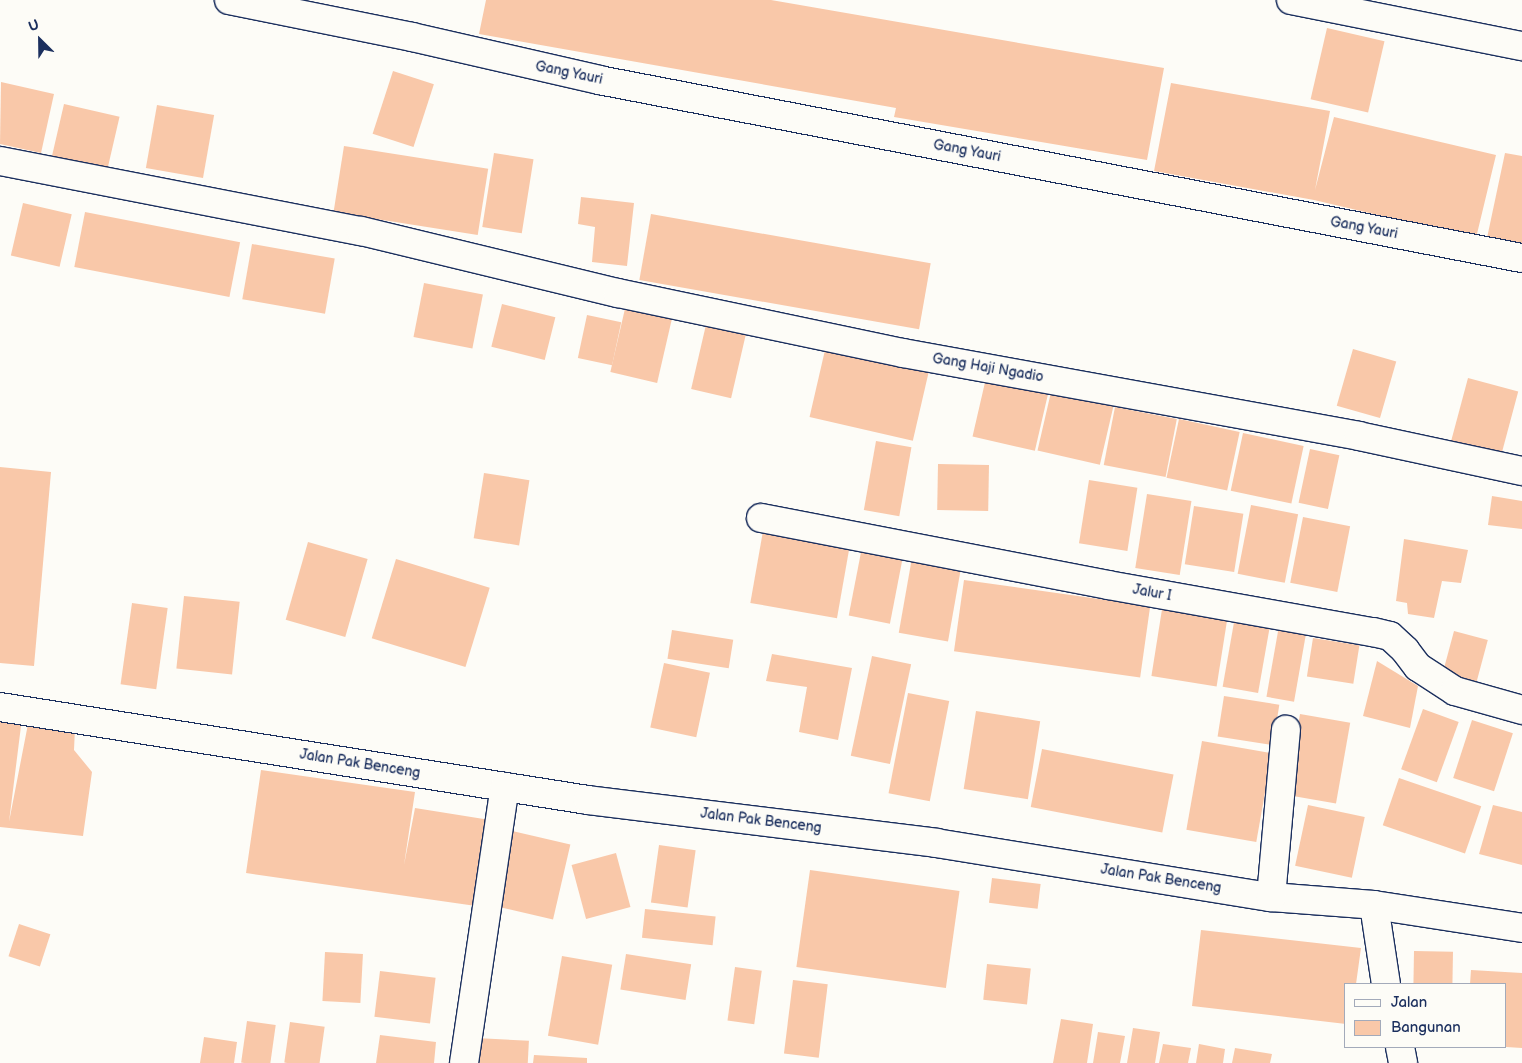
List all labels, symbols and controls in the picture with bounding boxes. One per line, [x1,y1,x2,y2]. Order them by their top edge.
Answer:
north arrow [15,15,65,65]
text: U [26,16,42,36]
street label: Gang Yauri [533,58,605,88]
street label: Gang Yauri [931,136,1003,166]
street label: Gang Yauri [1328,213,1400,243]
street label: Gang Haji Ngadio [931,350,1045,386]
street label: Jalur I [1131,581,1173,605]
street label: Jalan Pak Benceng [298,746,422,782]
street label: Jalan Pak Benceng [699,805,823,837]
street label: Jalan Pak Benceng [1099,861,1223,897]
legend [1344,983,1507,1048]
text: Jalan [1391,993,1427,1012]
text: Bangunan [1391,1018,1461,1037]

